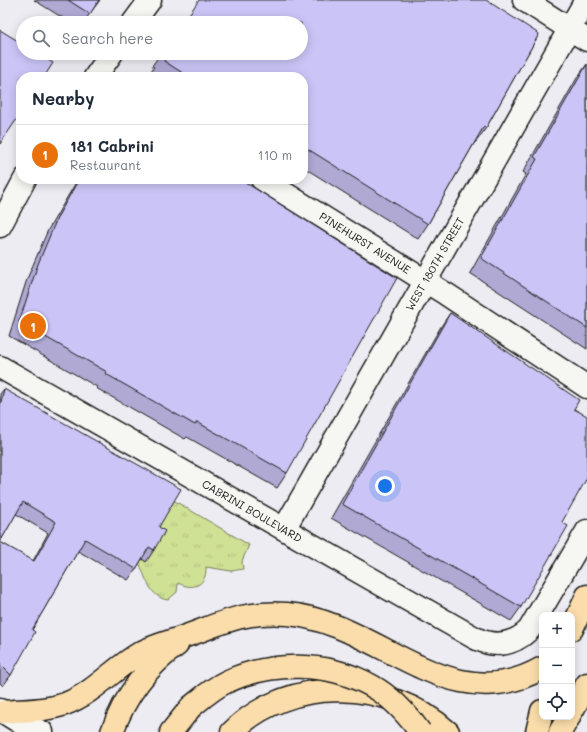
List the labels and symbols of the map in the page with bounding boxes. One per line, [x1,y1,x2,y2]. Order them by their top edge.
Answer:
street label: PINEHURST AVENUE [317,208,414,277]
street label: WEST 180TH STREET [402,214,468,313]
pin: 1 [20,311,46,341]
street label: CABRINI BOULEVARD [199,476,305,545]
your location [375,476,395,496]

